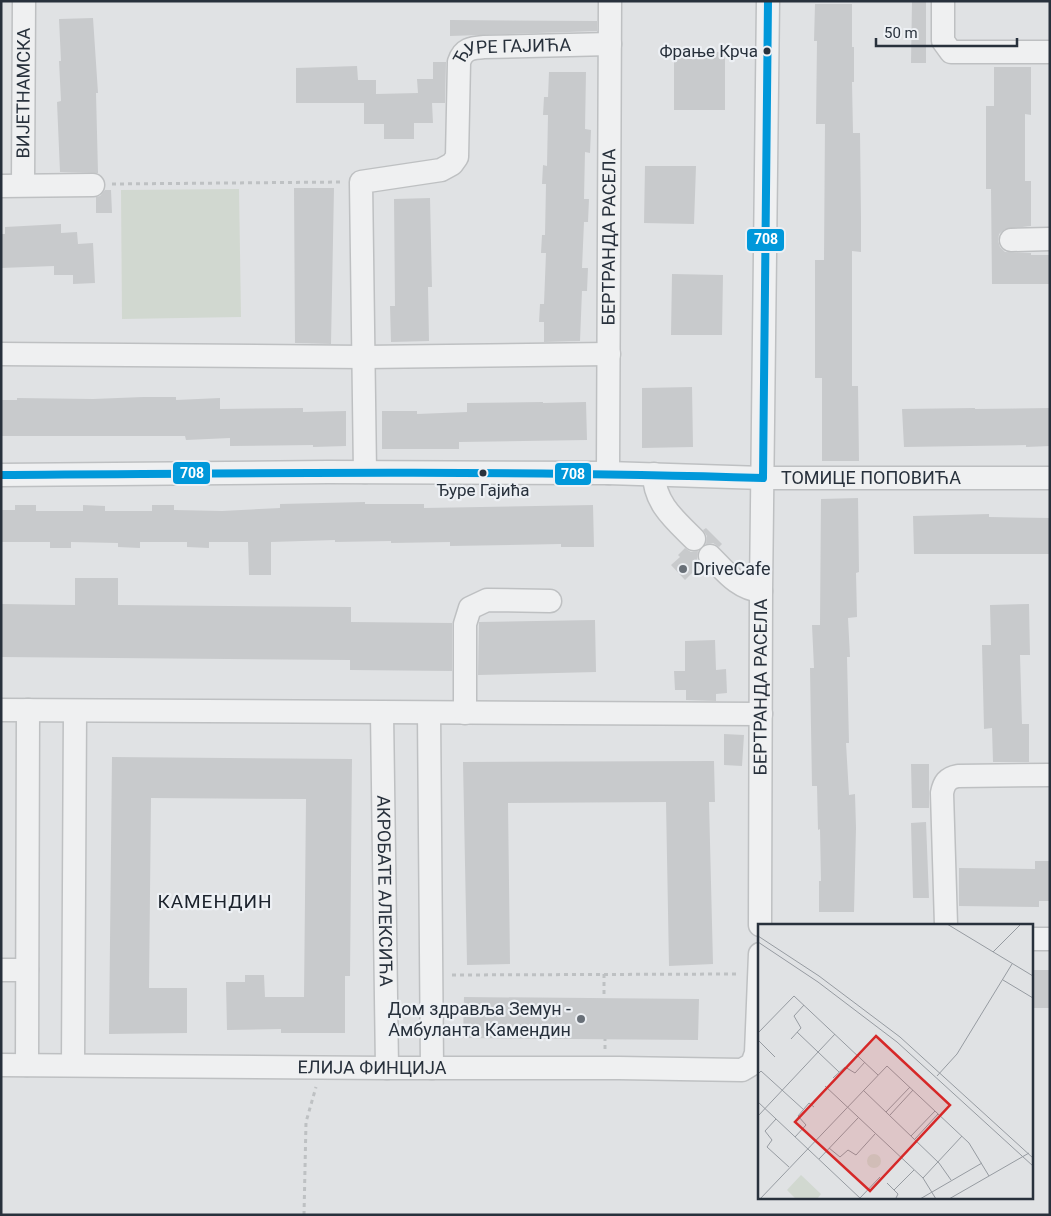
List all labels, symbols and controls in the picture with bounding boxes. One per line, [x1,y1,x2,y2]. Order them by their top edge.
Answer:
scale bar [876,15,1017,47]
text: 50 m [884,24,918,42]
street label: ВИЈЕТНАМСКА [12,27,34,158]
street label: ЂУРЕ ГАЈИЋА [448,34,572,67]
place label: Фрање Крча [659,41,758,61]
marker: Фрање Крча [762,46,772,56]
street label: БЕРТРАНДА РАСЕЛА [598,148,619,326]
line badge: 708 [746,228,785,252]
text: 708 [754,231,778,247]
line badge: 708 [172,461,211,485]
line badge: 708 [554,462,592,486]
text: 708 [180,465,204,481]
text: 708 [561,466,585,482]
street label: ТОМИЦЕ ПОПОВИЋА [781,467,961,488]
marker: Ђуре Гајића [478,468,488,478]
place label: Ђуре Гајића [436,480,530,500]
place label: DriveCafe [693,558,771,579]
marker: DriveCafe [677,563,689,575]
street label: БЕРТРАНДА РАСЕЛА [749,598,771,776]
street label: АКРОБАТЕ АЛЕКСИЋА [373,795,397,987]
district label: КАМЕНДИН [157,890,273,913]
inset map [758,924,1034,1198]
place label: Дом здравља Земун - Амбуланта Камендин [388,998,571,1040]
marker: Дом здравља Земун - Амбуланта Камендин [575,1013,587,1025]
street label: ЕЛИЈА ФИНЦИЈА [297,1056,447,1078]

